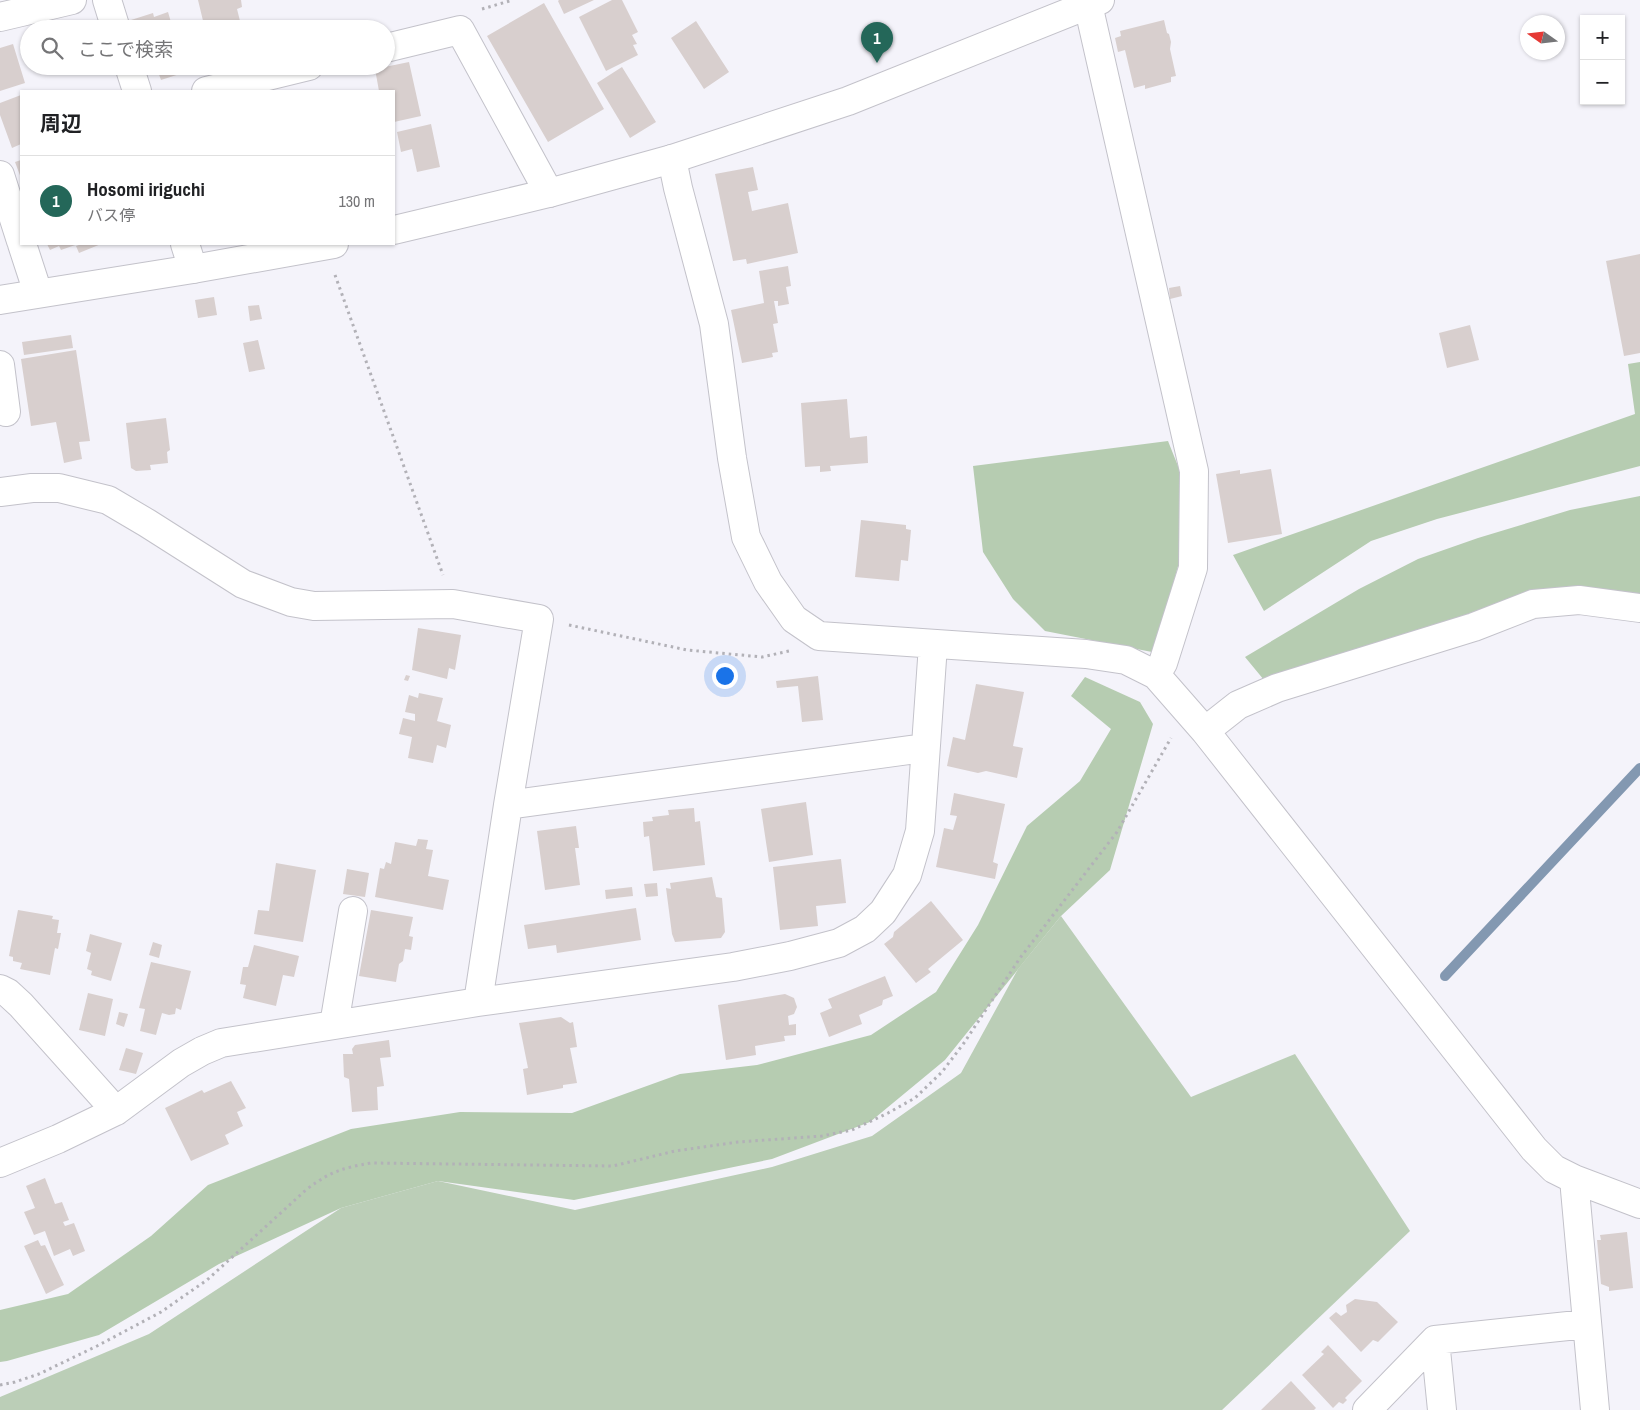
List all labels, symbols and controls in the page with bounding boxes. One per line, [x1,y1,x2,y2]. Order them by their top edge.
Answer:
north arrow [1520,15,1565,60]
map controls [1580,15,1625,105]
button: + [1580,15,1625,60]
search box [20,20,395,75]
pin: 1 [861,22,893,63]
icon: search [38,34,66,62]
text: ここで検索 [78,36,173,62]
button: − [1580,60,1625,105]
text: 周辺 [40,109,82,138]
text: Hosomi iriguchi [87,176,205,202]
text: 1 [52,190,60,212]
text: 130 m [339,190,375,212]
text: バス停 [87,204,135,226]
your location [712,663,738,689]

